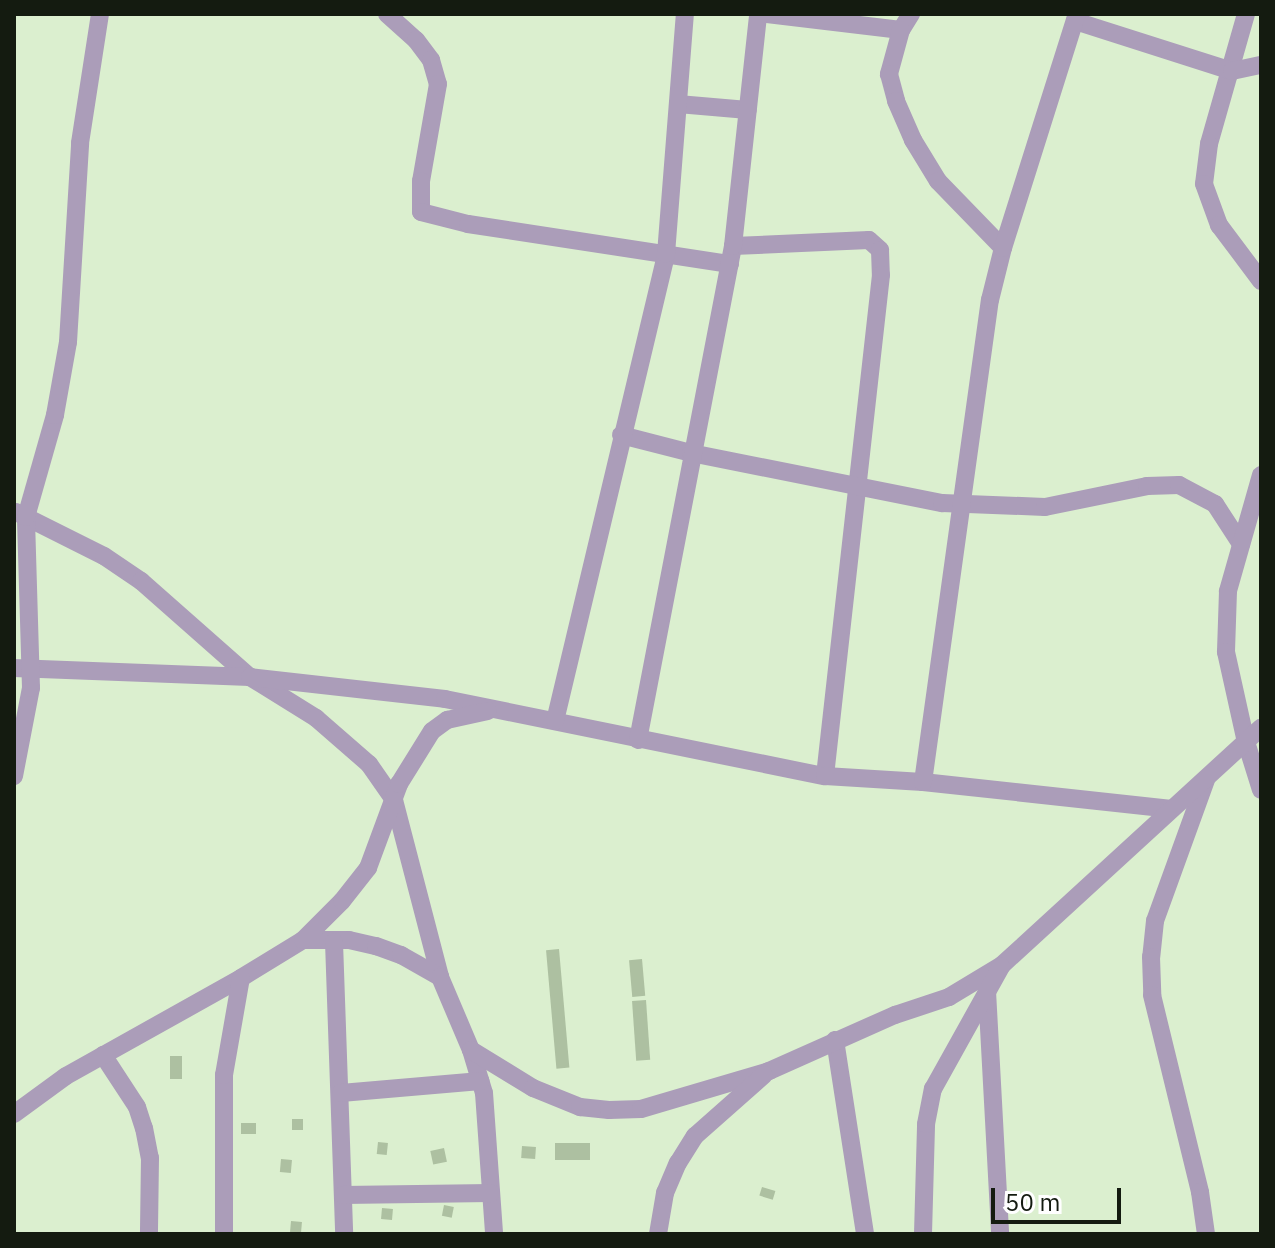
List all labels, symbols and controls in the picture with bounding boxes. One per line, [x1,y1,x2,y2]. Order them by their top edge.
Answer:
scale bar [995,1172,1125,1222]
text: 50 m [1005,1186,1060,1218]

